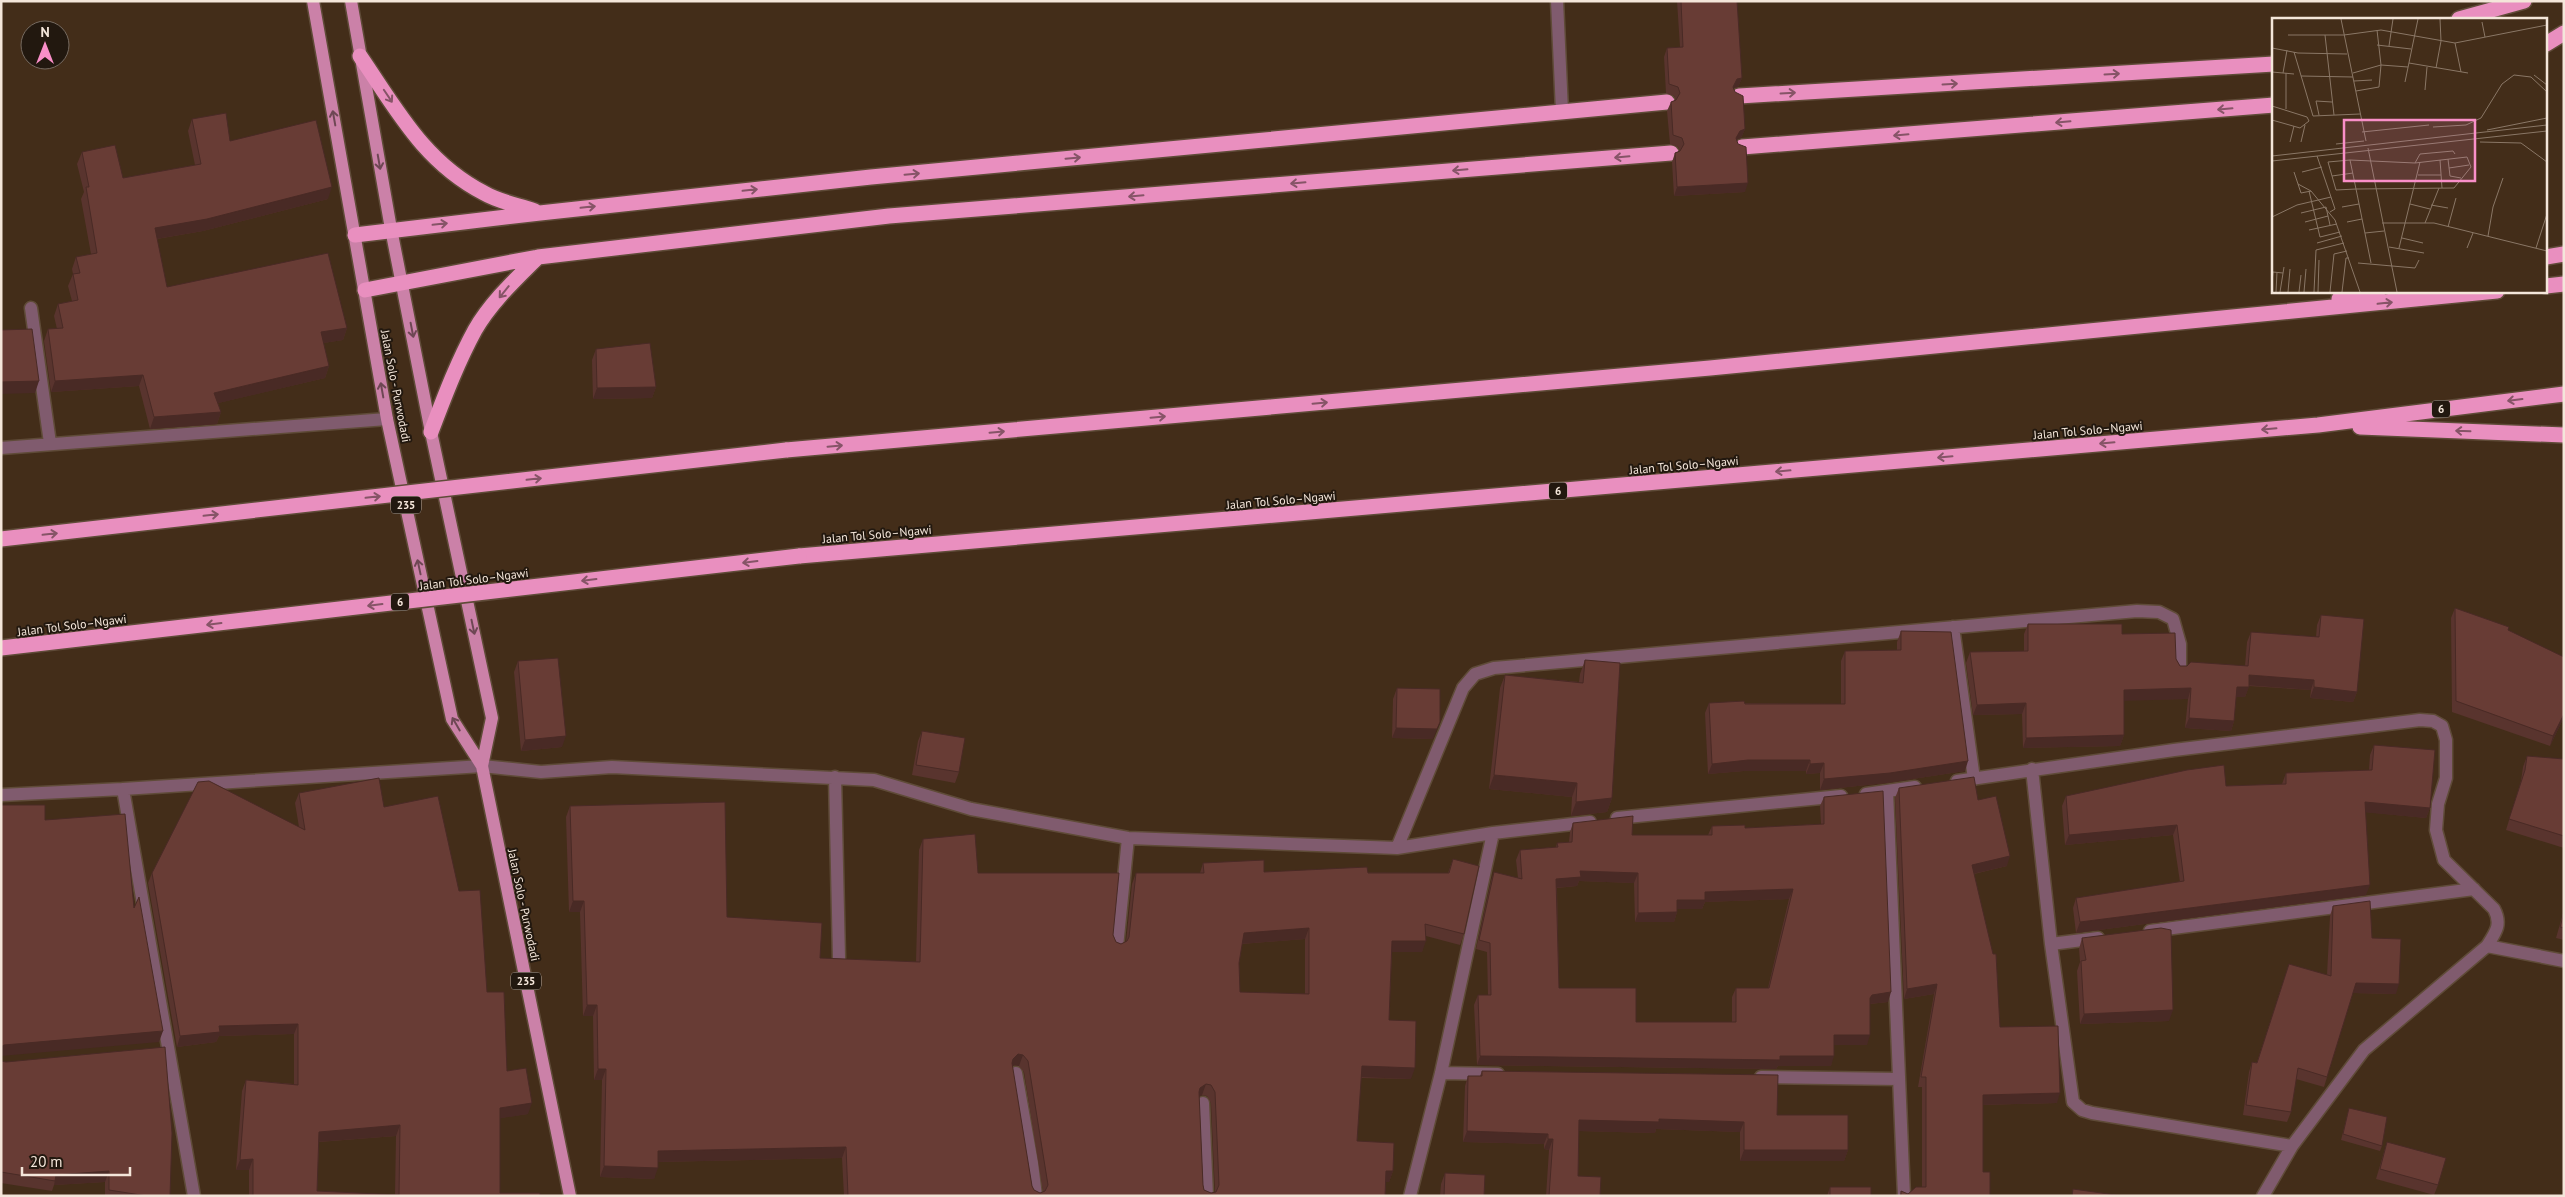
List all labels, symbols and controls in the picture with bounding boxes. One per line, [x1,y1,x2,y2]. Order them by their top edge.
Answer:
inset map [2272,18,2548,292]
north arrow [20,20,70,70]
text: N [40,23,50,41]
one-way arrow [2104,69,2120,79]
one-way arrow [1941,79,1957,88]
one-way arrow [383,89,393,103]
one-way arrow [1779,89,1795,98]
one-way arrow [2217,104,2233,113]
one-way arrow [329,111,339,127]
one-way arrow [2055,117,2071,126]
one-way arrow [1893,130,1909,139]
one-way arrow [375,153,385,169]
one-way arrow [1065,153,1081,163]
one-way arrow [1615,153,1631,162]
one-way arrow [1453,166,1469,175]
one-way arrow [903,169,919,178]
one-way arrow [1291,179,1307,188]
one-way arrow [742,185,758,195]
one-way arrow [1129,192,1145,201]
one-way arrow [580,203,596,212]
one-way arrow [432,219,448,229]
one-way arrow [499,285,510,298]
one-way arrow [2376,298,2392,308]
one-way arrow [408,322,417,338]
street label: Jalan Solo - Purwodadi [378,328,414,444]
one-way arrow [377,383,387,399]
one-way arrow [2508,395,2524,405]
one-way arrow [1312,398,1328,408]
road number: 6 [2432,400,2450,418]
one-way arrow [1150,412,1166,422]
street label: Jalan Tol Solo–Ngawi [2032,418,2143,442]
one-way arrow [2261,425,2277,434]
one-way arrow [2455,426,2471,436]
one-way arrow [988,427,1004,436]
one-way arrow [2100,439,2116,448]
one-way arrow [826,441,842,451]
street label: Jalan Tol Solo–Ngawi [1628,453,1739,477]
one-way arrow [1938,453,1954,462]
one-way arrow [1776,467,1792,476]
one-way arrow [526,474,542,484]
road number: 6 [1549,482,1567,500]
street label: Jalan Tol Solo–Ngawi [1225,488,1336,512]
one-way arrow [364,492,380,502]
road number: 235 [391,496,421,514]
one-way arrow [203,510,219,520]
street label: Jalan Tol Solo–Ngawi [821,522,932,546]
one-way arrow [41,529,57,539]
one-way arrow [743,557,759,567]
one-way arrow [414,559,423,575]
street label: Jalan Tol Solo–Ngawi [418,565,529,593]
one-way arrow [581,575,597,585]
road number: 6 [391,594,409,610]
one-way arrow [368,600,384,610]
street label: Jalan Tol Solo–Ngawi [16,611,127,639]
one-way arrow [469,618,478,634]
one-way arrow [206,619,222,629]
one-way arrow [450,718,460,732]
street label: Jalan Solo - Purwodadi [505,847,543,962]
road number: 235 [511,972,541,989]
scale bar [22,1144,130,1176]
text: 20 m [30,1152,63,1171]

